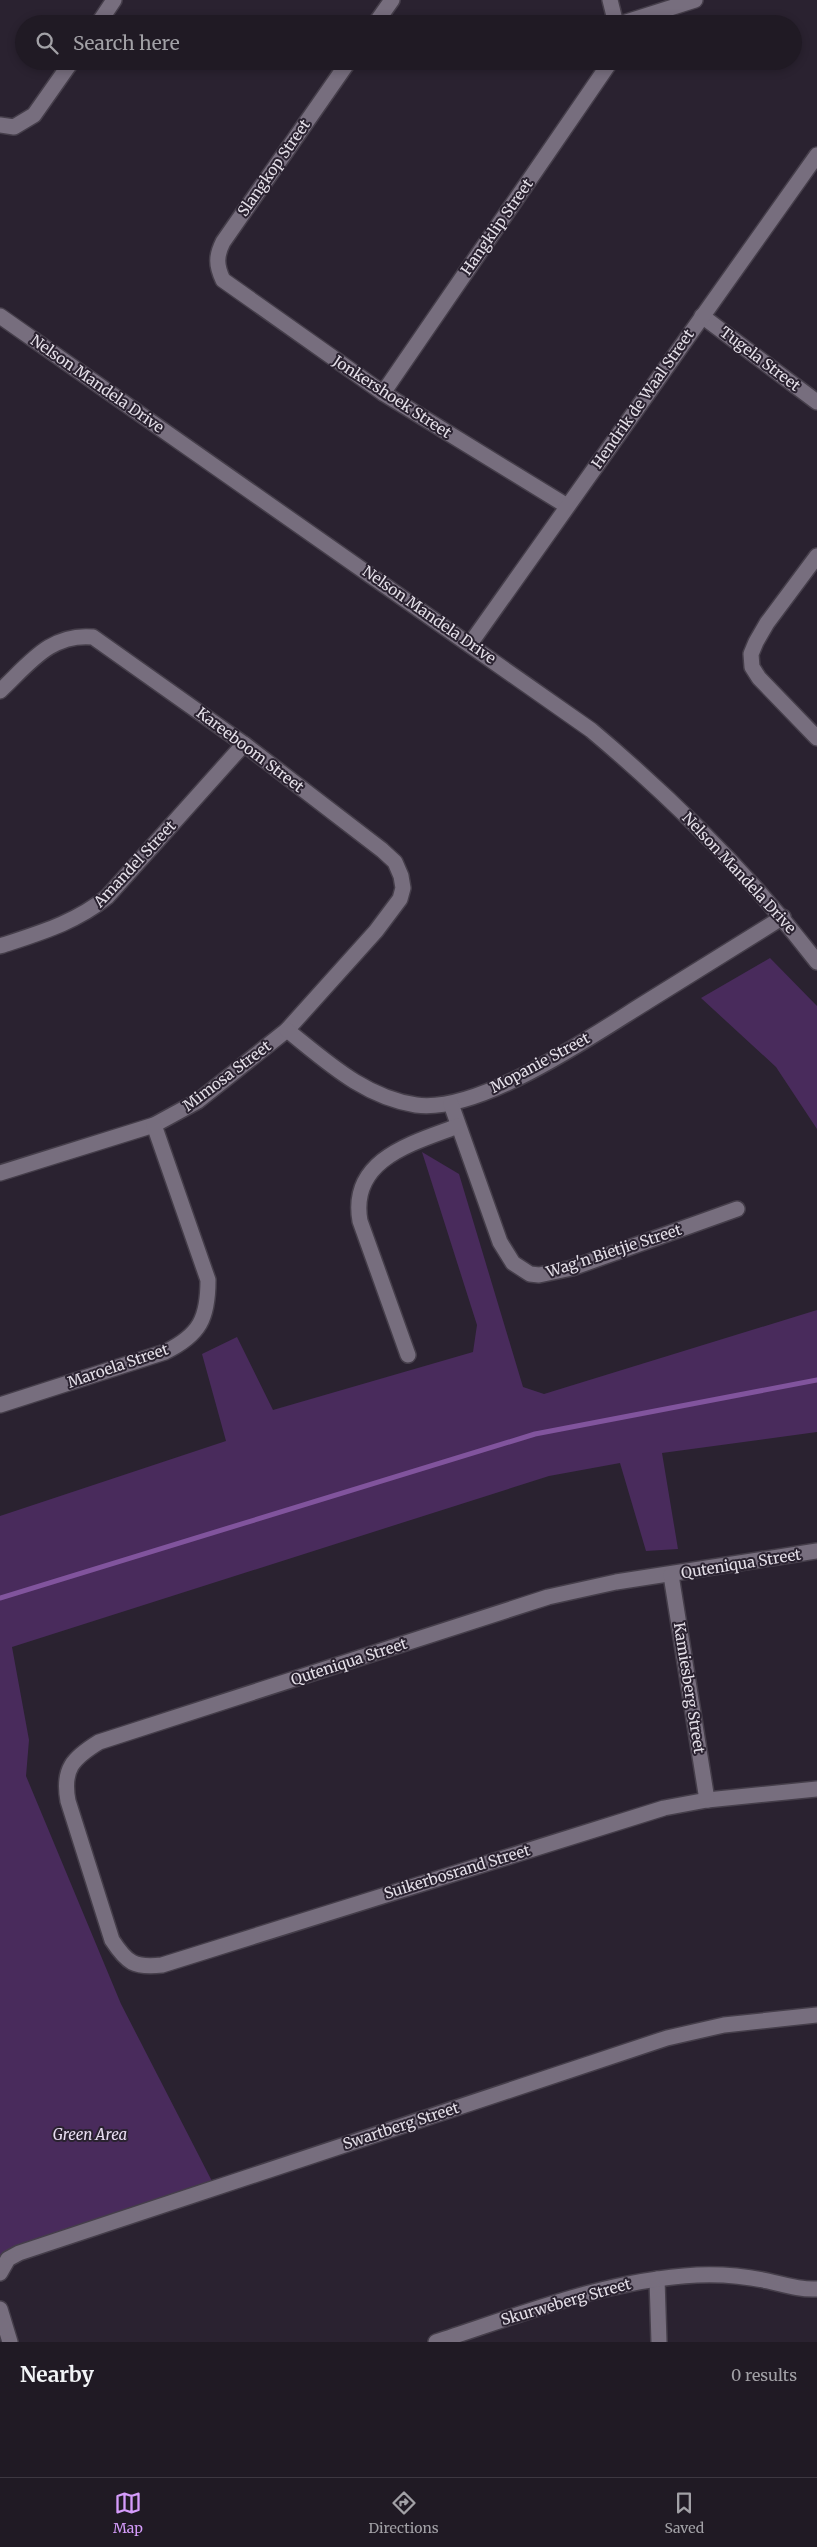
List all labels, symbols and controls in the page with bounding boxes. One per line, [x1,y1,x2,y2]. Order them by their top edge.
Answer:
search box [15,15,802,70]
icon: search [33,29,61,57]
text: Search here [73,31,180,55]
street label: Slangkop Street [233,116,314,220]
street label: Hangklip Street [456,175,537,279]
street label: Tugela Street [716,322,804,395]
street label: Hendrik de Waal Street [587,325,698,472]
street label: Nelson Mandela Drive [27,330,168,437]
street label: Jonkershoek Street [329,351,455,442]
street label: Nelson Mandela Drive [359,561,500,668]
street label: Kareeboom Street [193,703,308,796]
street label: Nelson Mandela Drive [678,808,800,937]
street label: Amandel Street [89,816,180,912]
street label: Mopanie Street [487,1028,593,1097]
street label: Mimosa Street [179,1036,275,1115]
street label: Wag'n Bietjie Street [543,1220,684,1282]
street label: Maroela Street [65,1339,171,1392]
street label: Quteniqua Street [680,1545,802,1582]
street label: Kamiesberg Street [670,1621,709,1755]
street label: Quteniqua Street [288,1634,410,1689]
street label: Suikerbosrand Street [382,1840,532,1903]
street label: Swartberg Street [340,2098,461,2153]
park label: Green Area [53,2125,127,2144]
street label: Skurweberg Street [499,2274,633,2329]
text: Nearby [20,2361,94,2388]
text: 0 results [731,2365,797,2385]
tab: Map [113,2489,143,2537]
tab: Directions [369,2489,439,2537]
tab: Saved [664,2489,704,2537]

